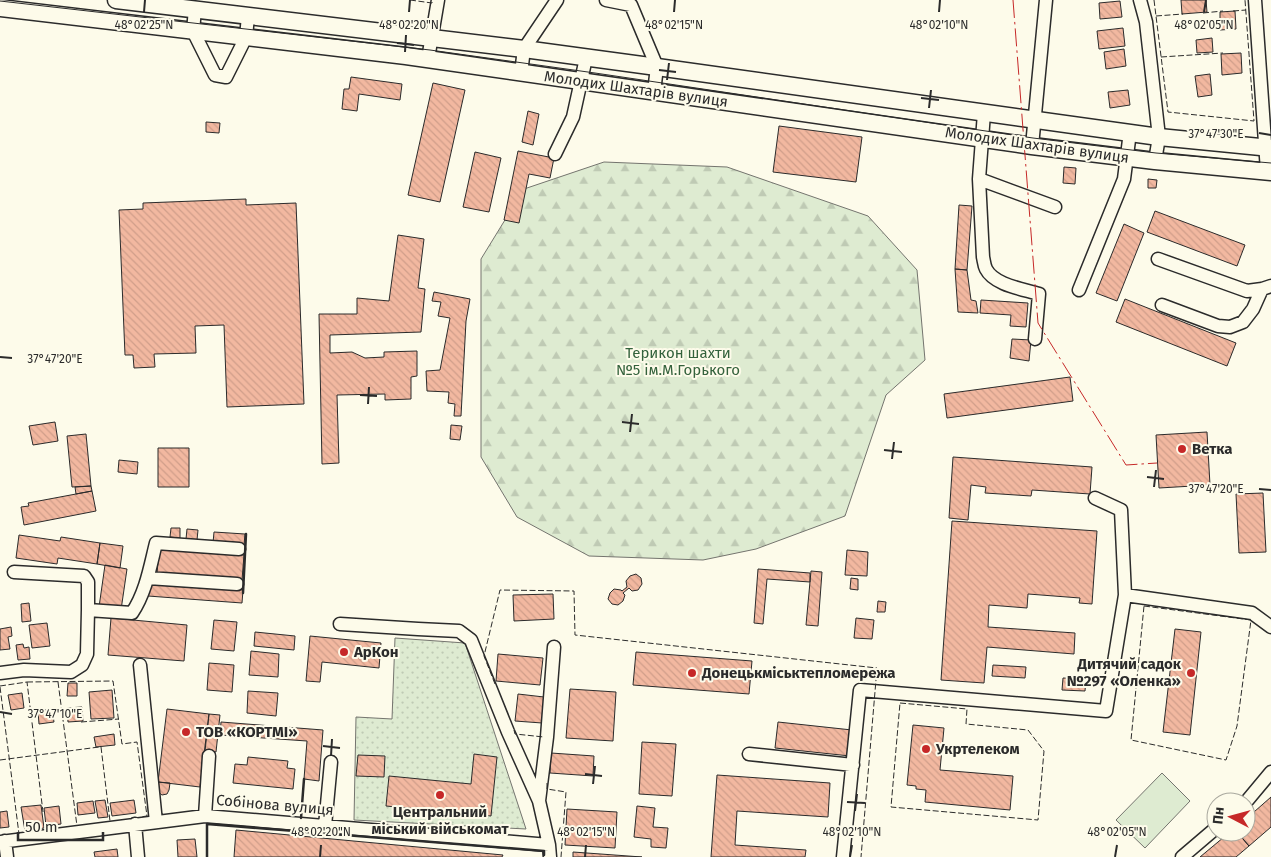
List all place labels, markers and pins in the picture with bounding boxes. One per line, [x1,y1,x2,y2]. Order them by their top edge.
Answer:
place label: Ветка [1192,440,1232,458]
marker: Ветка [1176,443,1188,455]
place label: АрКон [353,643,398,661]
marker: АрКон [338,646,350,658]
place label: Дитячий садок №297 «Оленка» [1067,655,1182,690]
place label: Донецькміськтепломережа [701,664,896,682]
marker: Донецькміськтепломережа [686,667,698,679]
marker: Дитячий садок №297 «Оленка» [1185,667,1197,679]
place label: ТОВ «КОРТМІ» [196,723,298,741]
marker: ТОВ «КОРТМІ» [180,726,192,738]
place label: Укртелеком [935,740,1020,758]
marker: Укртелеком [920,743,932,755]
marker: Центральний міський військомат [434,789,446,801]
place label: Центральний міський військомат [371,803,509,838]

